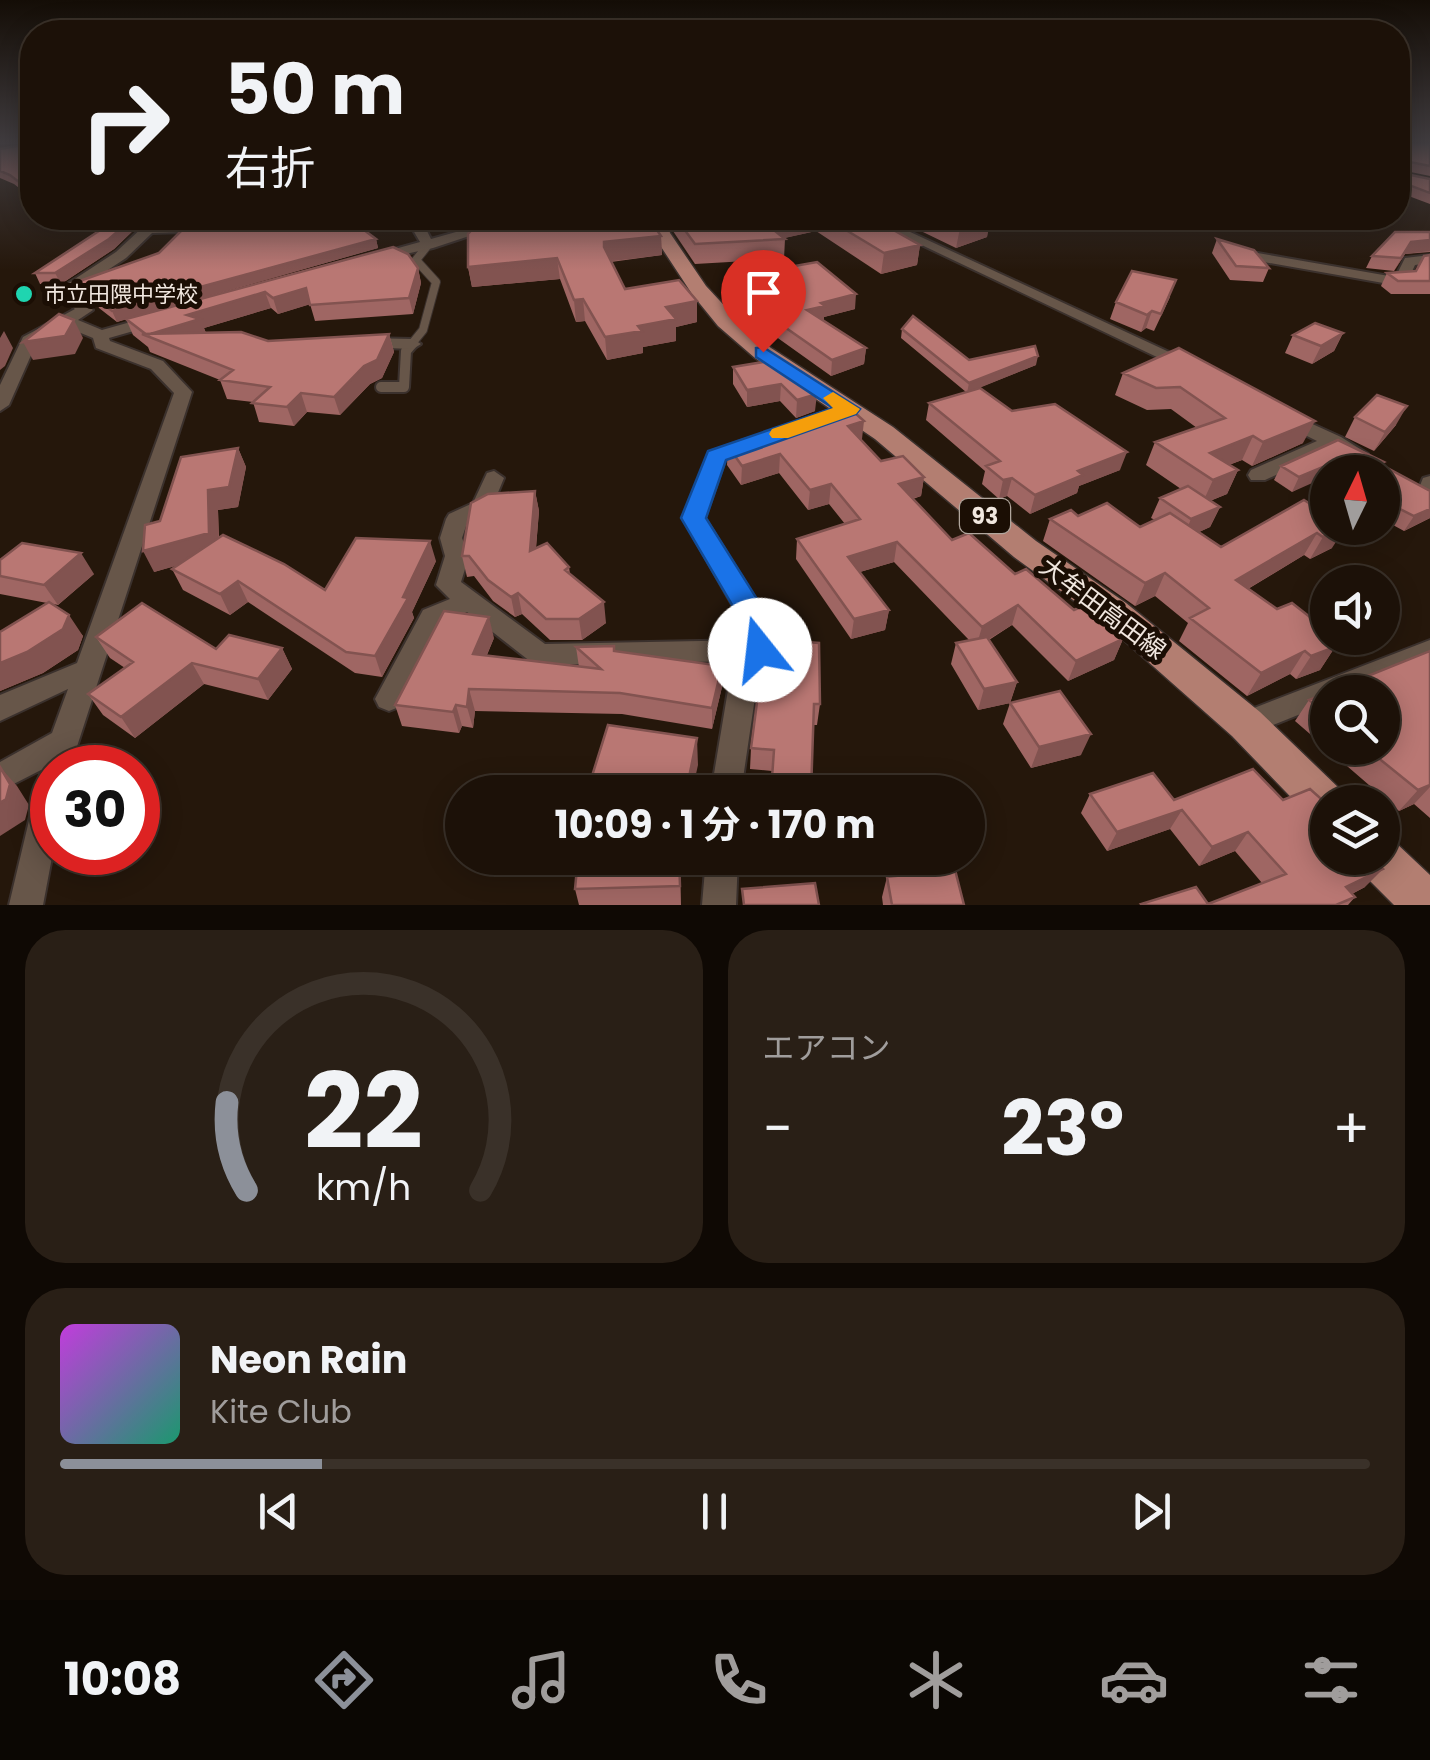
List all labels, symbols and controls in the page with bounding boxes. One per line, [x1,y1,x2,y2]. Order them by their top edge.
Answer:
text: 50 m [225,40,405,139]
icon: right [60,60,190,190]
text: 右折 [225,137,315,200]
pin [721,250,806,353]
icon: arrive [736,265,791,320]
place label: 市立田隈中学校 [44,279,198,310]
marker: 市立田隈中学校 [13,283,35,305]
north arrow [1310,455,1400,545]
map controls [1310,455,1400,875]
road number: 93 [960,499,1010,533]
street label: 大牟田高田線 [1032,549,1173,668]
button: sound [1310,565,1400,655]
position arrow [708,598,812,702]
button: search [1310,675,1400,765]
speed limit sign: 30 [30,745,160,875]
button: layers [1310,785,1400,875]
text: 10:09 · 1 分 · 170 m [555,798,876,851]
text: エアコン [763,1025,891,1070]
text: 22 [304,1039,423,1184]
text: 23° [1001,1076,1124,1181]
text: − [763,1090,793,1167]
text: + [1332,1090,1370,1167]
text: km/h [316,1162,411,1213]
text: Neon Rain [210,1333,407,1386]
text: Kite Club [210,1389,352,1434]
icon: previous [251,1484,306,1539]
icon: pause [687,1484,742,1539]
icon: next [1124,1484,1179,1539]
icon: directions [309,1645,379,1715]
icon: music [506,1645,576,1715]
icon: phone [704,1645,774,1715]
icon: climate [901,1645,971,1715]
icon: car [1099,1645,1169,1715]
icon: filters [1296,1645,1366,1715]
text: 10:08 [64,1648,181,1711]

